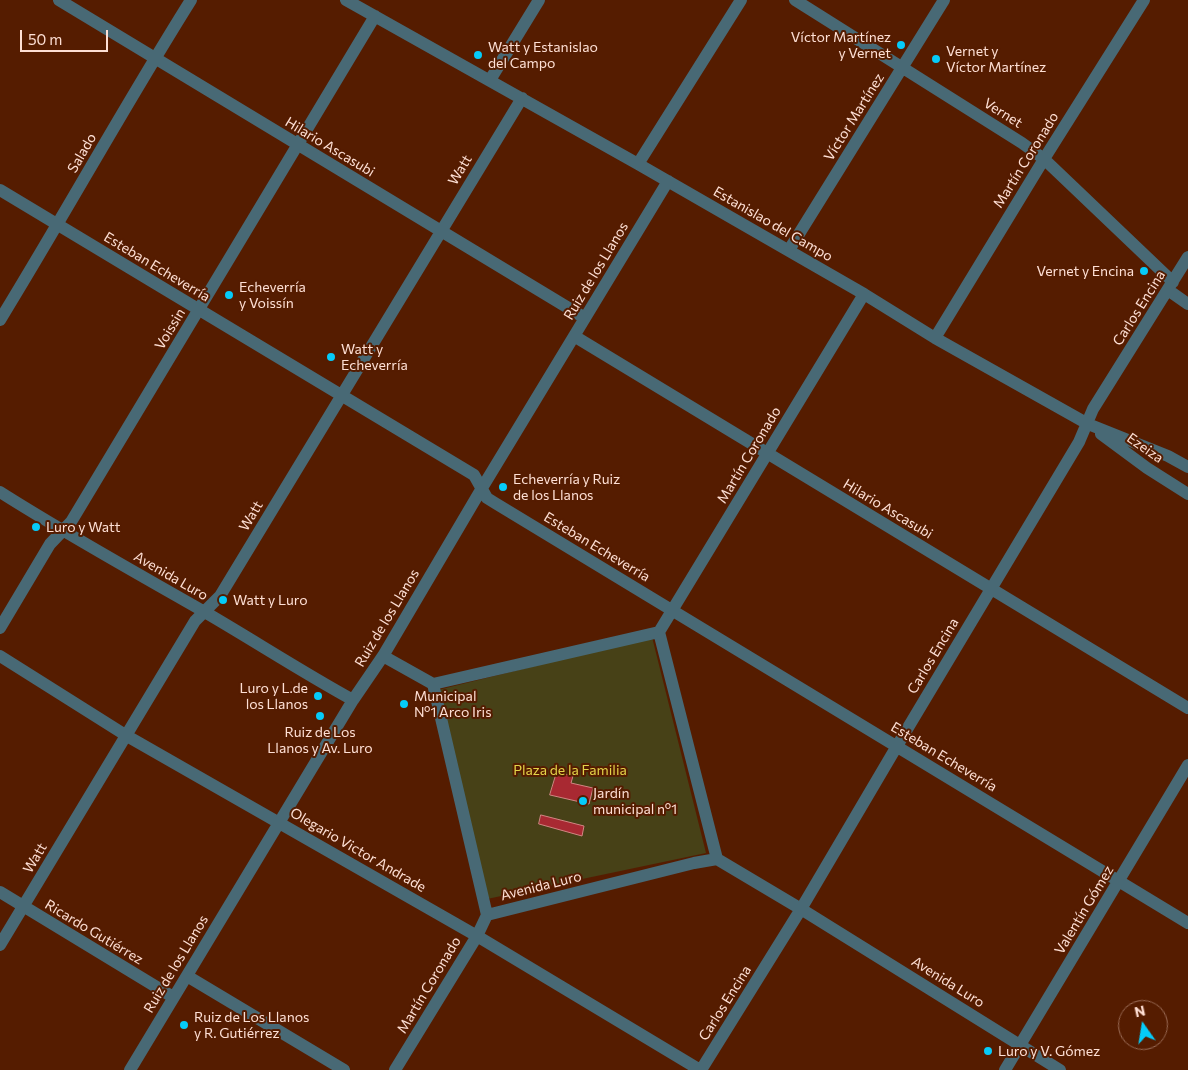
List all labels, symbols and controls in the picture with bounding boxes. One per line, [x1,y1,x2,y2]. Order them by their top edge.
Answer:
scale bar [22,20,110,52]
place label: Víctor Martínez y Vernet [791,29,891,62]
text: 50 m [28,30,62,48]
place label: Watt y Estanislao del Campo [488,39,598,72]
marker: Víctor Martínez y Vernet [895,39,907,51]
place label: Vernet y Víctor Martínez [946,43,1046,75]
marker: Watt y Estanislao del Campo [472,49,484,61]
marker: Vernet y Víctor Martínez [930,53,942,65]
street label: Víctor Martínez [820,70,888,164]
street label: Vernet [980,95,1026,131]
street label: Martín Coronado [990,109,1062,211]
street label: Hilario Ascasubi [282,114,378,180]
street label: Salado [64,130,100,176]
street label: Watt [444,152,476,188]
street label: Estanislao del Campo [710,183,836,265]
street label: Ruiz de los Llanos [560,219,632,323]
street label: Esteban Echeverría [101,229,213,305]
place label: Vernet y Encina [1037,263,1134,279]
marker: Vernet y Encina [1138,265,1150,277]
street label: Carlos Encina [1109,267,1169,349]
place label: Echeverría y Voissín [239,279,306,312]
marker: Echeverría y Voissín [223,289,235,301]
street label: Voissin [151,305,189,353]
place label: Watt y Echeverría [341,341,408,374]
marker: Watt y Echeverría [325,351,337,363]
street label: Martín Coronado [714,404,784,506]
street label: Ezeiza [1124,430,1166,466]
place label: Echeverría y Ruiz de los Llanos [513,471,620,504]
street label: Hilario Ascasubi [840,476,936,542]
marker: Echeverría y Ruiz de los Llanos [497,481,509,493]
street label: Watt [235,498,267,534]
street label: Esteban Echeverría [541,509,653,585]
place label: Luro y Watt [46,519,121,535]
marker: Luro y Watt [30,521,42,533]
street label: Avenida Luro [131,548,211,604]
street label: Ruiz de los Llanos [351,566,423,670]
place label: Watt y Luro [233,592,308,608]
marker: Watt y Luro [217,594,229,606]
street label: Carlos Encina [904,615,962,697]
place label: Luro y L.de los Llanos [239,680,308,712]
place label: Municipal Nº1 Arco Iris [414,688,492,720]
marker: Luro y L.de los Llanos [312,690,324,702]
marker: Municipal Nº1 Arco Iris [398,698,410,710]
marker: Ruiz de Los Llanos y Av. Luro [314,710,326,722]
street label: Esteban Echeverría [888,719,1000,795]
place label: Ruiz de Los Llanos y Av. Luro [267,724,373,756]
park label: Plaza de la Familia [513,762,627,778]
place label: Jardín municipal nº1 [593,785,677,818]
marker: Jardín municipal nº1 [577,795,589,807]
street label: Olegario Victor Andrade [287,804,429,896]
street label: Watt [19,840,51,876]
street label: Valentín Gómez [1051,863,1117,957]
street label: Avenida Luro [499,868,583,904]
street label: Ricardo Gutiérrez [42,896,146,968]
street label: Ruiz de los Llanos [140,912,212,1016]
street label: Martín Coronado [394,934,464,1036]
street label: Avenida Luro [908,953,988,1011]
street label: Carlos Encina [695,962,755,1044]
north arrow [1118,1000,1168,1050]
text: N [1133,1001,1147,1020]
place label: Ruiz de Los Llanos y R. Gutiérrez [194,1009,309,1042]
marker: Ruiz de Los Llanos y R. Gutiérrez [178,1019,190,1031]
place label: Luro y V. Gómez [998,1043,1100,1059]
marker: Luro y V. Gómez [982,1045,994,1057]

